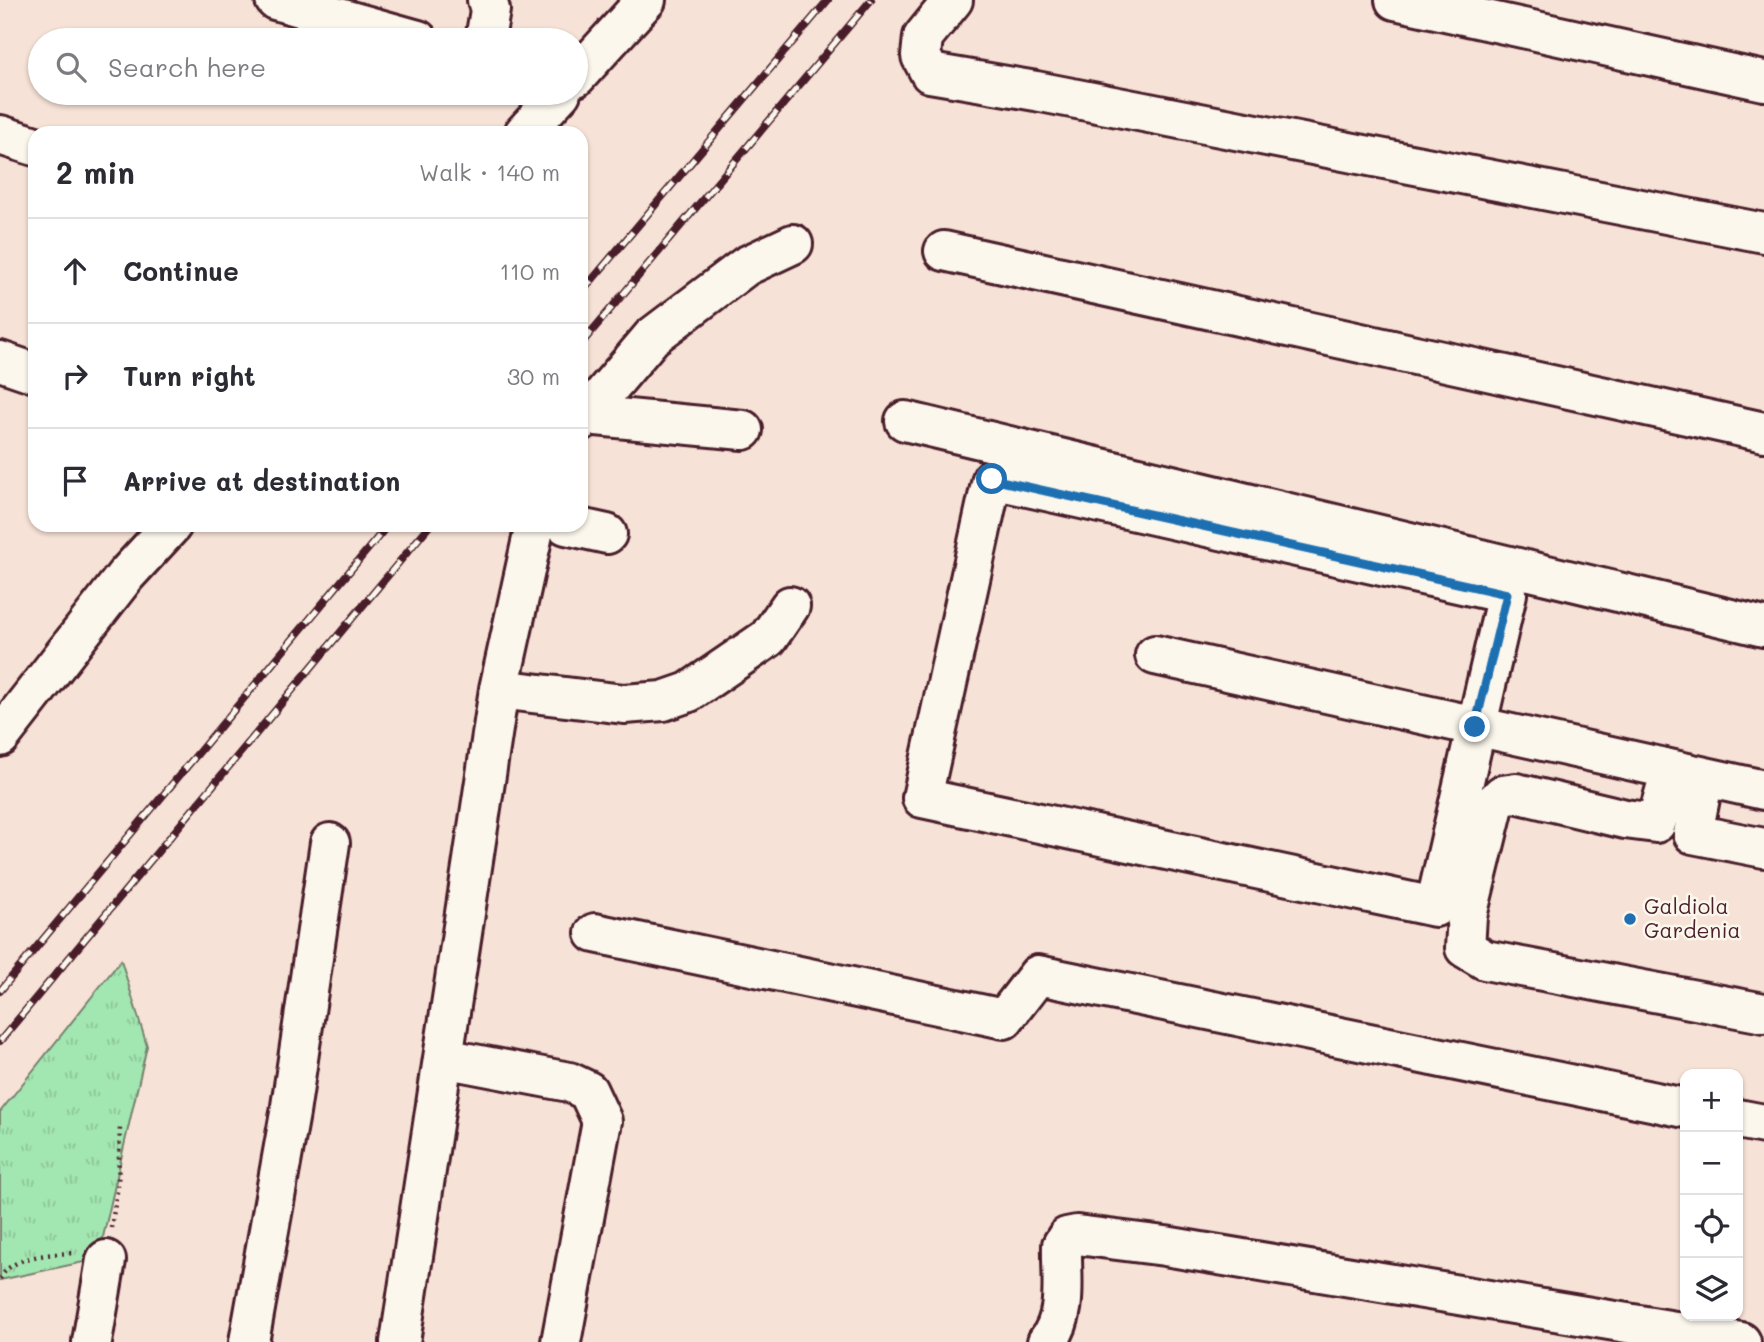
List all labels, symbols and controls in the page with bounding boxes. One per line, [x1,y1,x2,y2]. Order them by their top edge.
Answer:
search box [28,28,588,105]
icon: search [52,48,90,86]
text: Search here [108,50,266,84]
text: 2 min [56,152,135,192]
text: Walk · 140 m [419,157,560,187]
icon: ahead [56,252,94,290]
text: Continue [123,254,239,288]
text: 110 m [500,256,560,286]
icon: right [56,357,94,395]
text: Turn right [123,359,256,393]
text: 30 m [507,361,560,391]
icon: arrive [56,462,94,500]
route start [976,463,1007,494]
text: Arrive at destination [123,464,400,498]
route end [1459,711,1490,742]
place label: Galdiola Gardenia [1644,892,1741,943]
marker: Galdiola Gardenia [1622,911,1638,927]
map controls [1680,1069,1743,1321]
button: + [1680,1069,1743,1132]
button: − [1680,1132,1743,1195]
button: locate [1680,1195,1743,1258]
button: layers [1680,1258,1743,1321]

